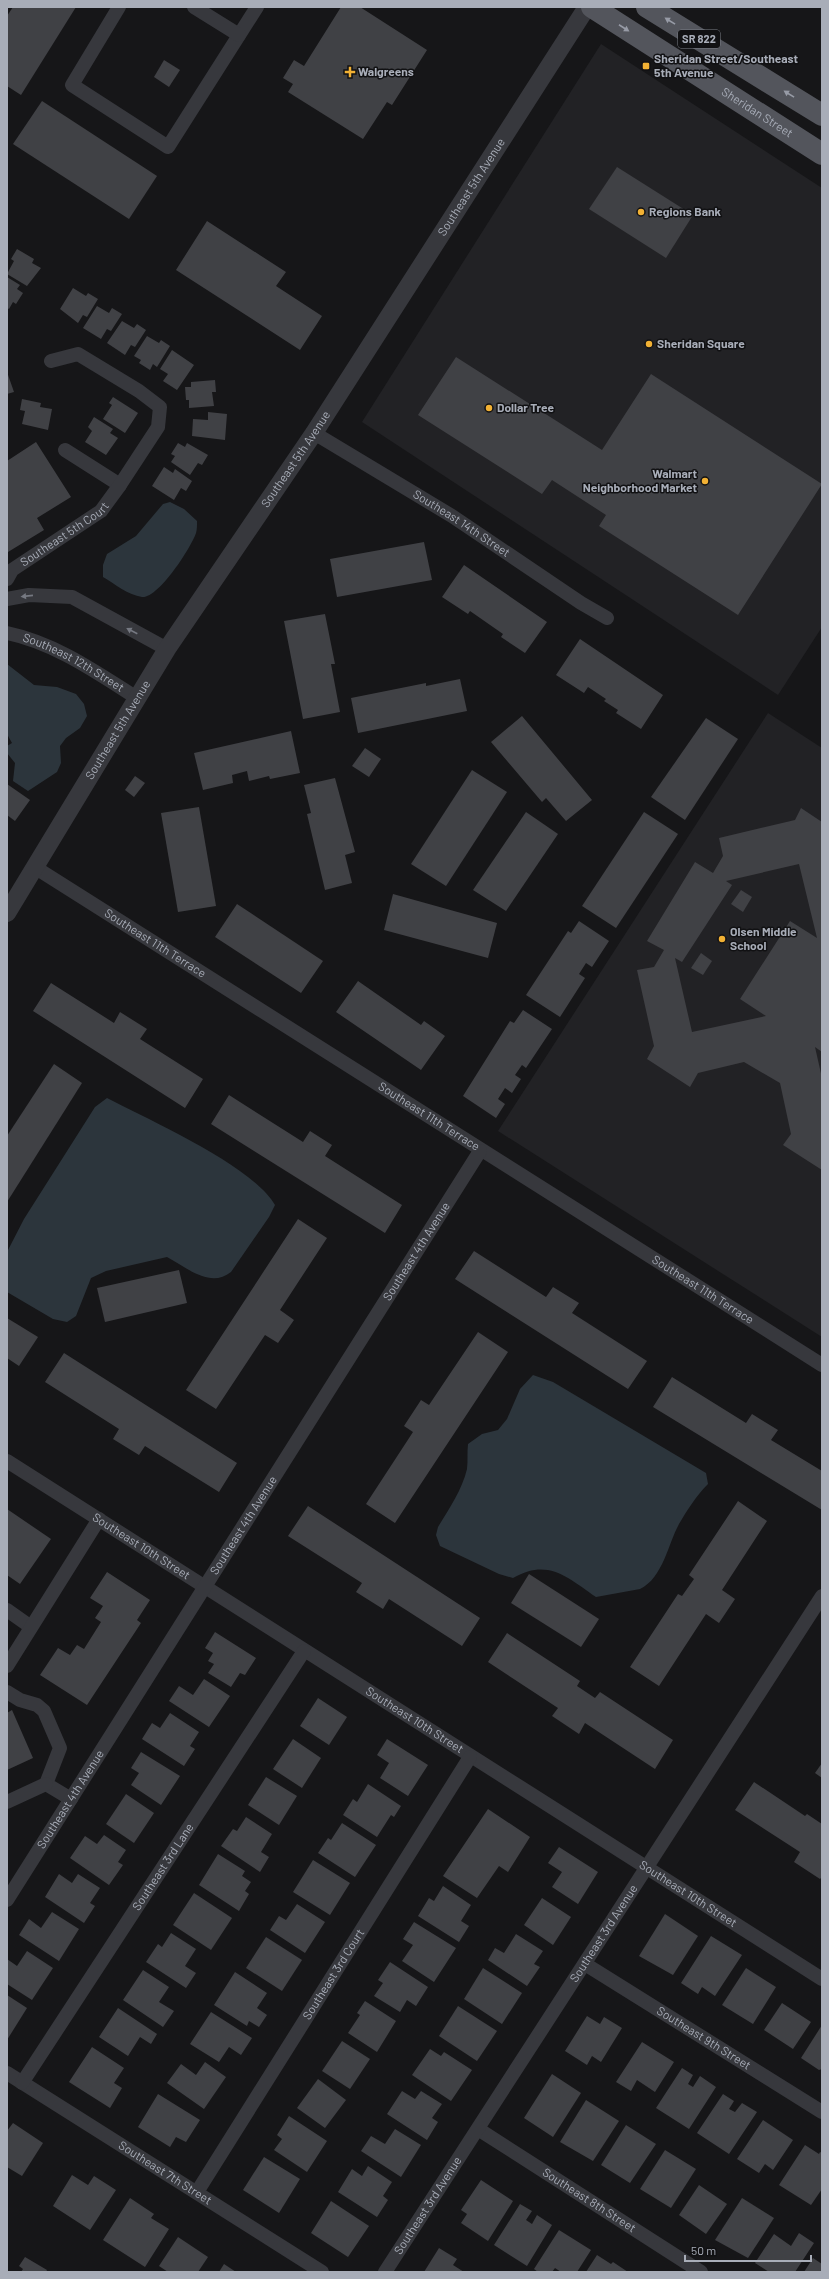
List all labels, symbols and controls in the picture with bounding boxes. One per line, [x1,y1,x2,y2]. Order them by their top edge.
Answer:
one-way arrow [665,17,675,25]
one-way arrow [619,24,629,32]
road number: SR 822 [678,30,720,48]
place label: Sheridan Street/Southeast 5th Avenue [654,51,799,79]
marker: Sheridan Street/Southeast 5th Avenue [641,61,651,71]
place label: Walgreens [358,64,414,78]
marker: Walgreens [345,67,355,77]
street label: Sheridan Street [720,84,796,140]
one-way arrow [783,91,795,98]
street label: Southeast 5th Avenue [434,135,507,238]
place label: Regions Bank [649,204,722,218]
marker: Regions Bank [636,207,646,217]
place label: Sheridan Square [657,336,745,350]
marker: Sheridan Square [644,339,654,349]
place label: Dollar Tree [497,400,555,414]
marker: Dollar Tree [484,403,494,413]
street label: Southeast 5th Avenue [257,408,332,510]
place label: Walmart Neighborhood Market [583,466,697,494]
marker: Walmart Neighborhood Market [700,476,710,486]
street label: Southeast 14th Street [411,486,513,559]
street label: Southeast 5th Court [17,499,111,569]
one-way arrow [21,593,33,599]
one-way arrow [126,628,138,634]
street label: Southeast 12th Street [21,630,127,694]
street label: Southeast 5th Avenue [82,677,152,782]
street label: Southeast 11th Terrace [102,905,209,980]
place label: Olsen Middle School [730,924,797,952]
marker: Olsen Middle School [717,934,727,944]
street label: Southeast 11th Terrace [376,1078,483,1153]
street label: Southeast 4th Avenue [379,1199,452,1303]
street label: Southeast 11th Terrace [650,1252,757,1326]
street label: Southeast 4th Avenue [206,1473,279,1577]
street label: Southeast 10th Street [90,1509,193,1582]
street label: Southeast 10th Street [364,1683,467,1755]
street label: Southeast 4th Avenue [33,1747,106,1851]
street label: Southeast 3rd Lane [129,1820,196,1913]
street label: Southeast 10th Street [637,1857,740,1929]
street label: Southeast 3rd Avenue [566,1882,640,1984]
street label: Southeast 3rd Court [299,1926,366,2022]
street label: Southeast 9th Street [655,2003,754,2072]
street label: Southeast 7th Street [116,2137,215,2207]
street label: Southeast 3rd Avenue [390,2154,464,2257]
street label: Southeast 8th Street [540,2164,639,2234]
scale bar [685,2237,811,2263]
text: 50 m [691,2243,716,2257]

